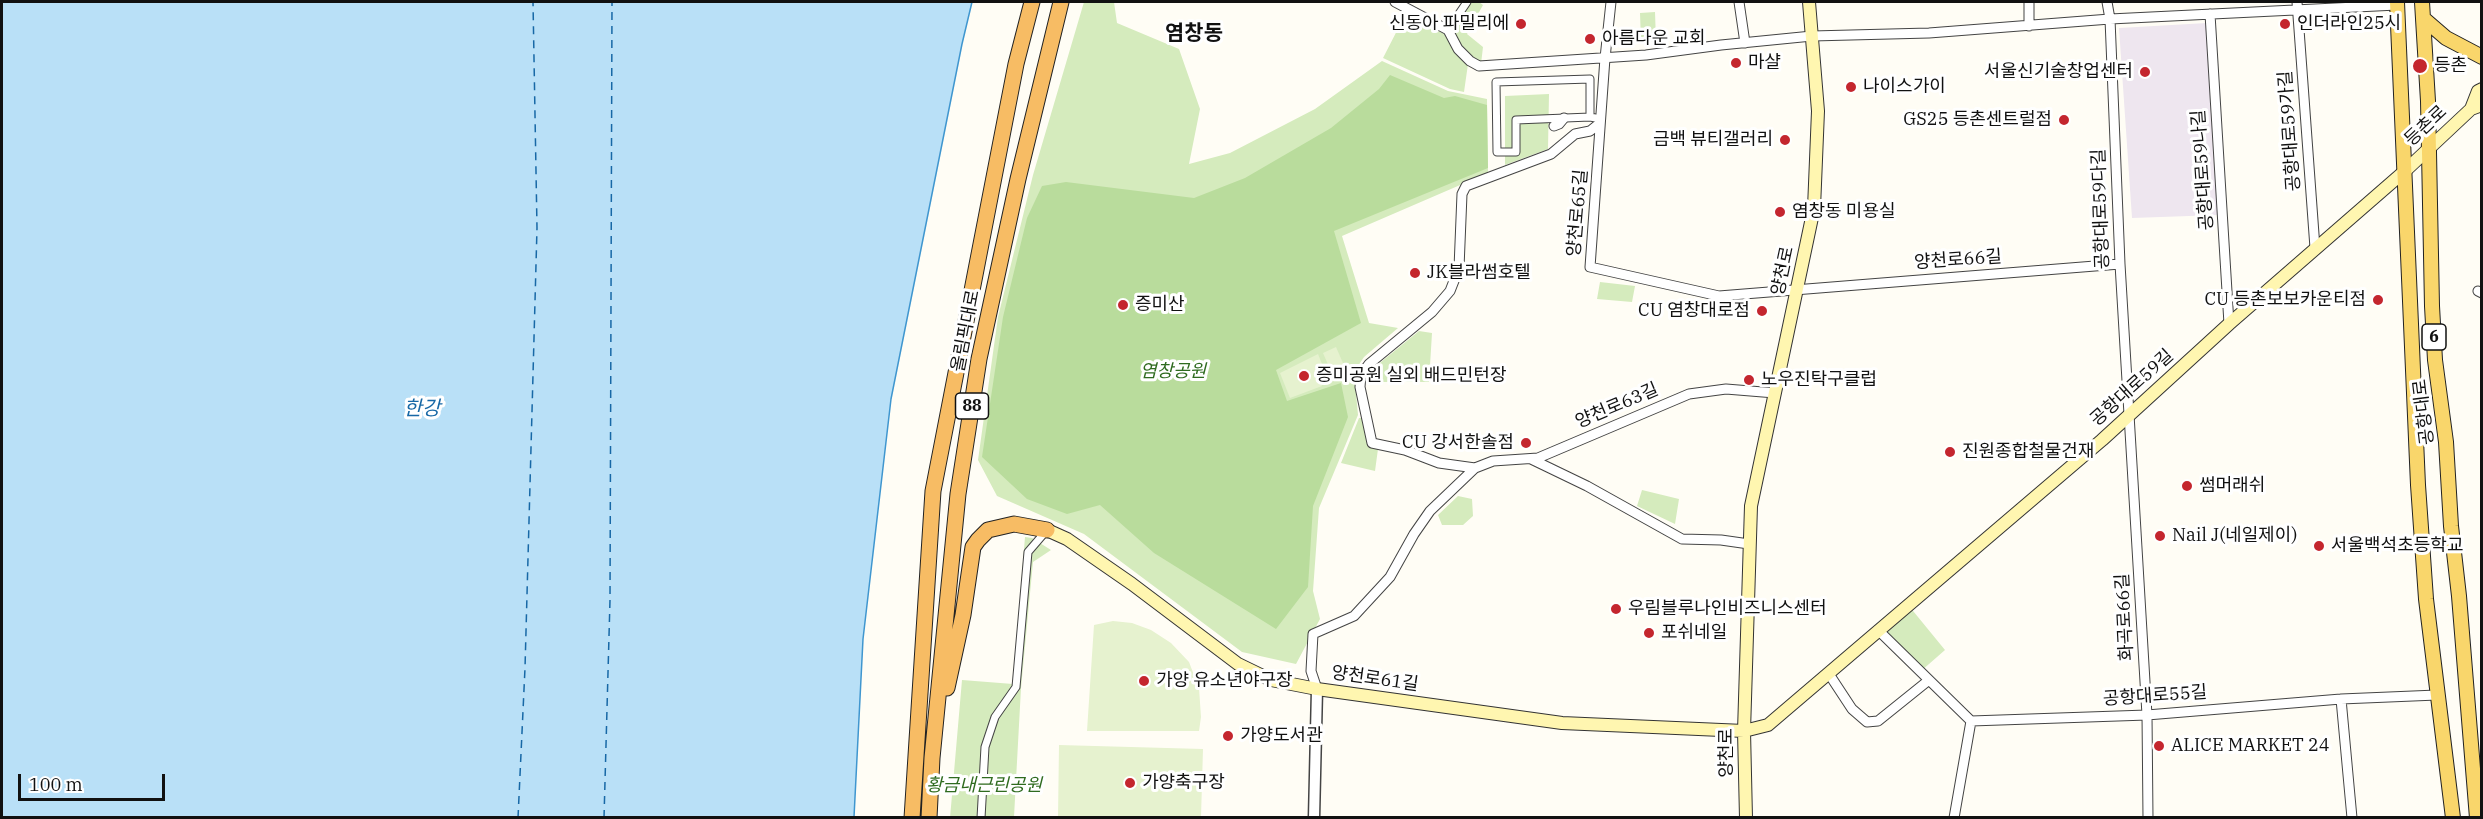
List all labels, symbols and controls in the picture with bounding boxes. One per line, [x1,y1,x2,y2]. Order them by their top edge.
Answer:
place label: 신동아 파밀리에 [1389,13,1509,35]
place label: 인더라인25시 [2297,13,2401,35]
marker: 신동아 파밀리에 [1514,17,1528,31]
marker: 인더라인25시 [2278,17,2292,31]
district label: 염창동 [1165,21,1223,47]
place label: 아름다운 교회 [1602,28,1706,50]
marker: 아름다운 교회 [1583,32,1597,46]
place label: 마샬 [1748,52,1781,74]
place label: 등촌 [2434,55,2467,77]
marker: 마샬 [1729,56,1743,70]
marker: 등촌 [2411,57,2429,75]
place label: 서울신기술창업센터 [1984,61,2133,83]
marker: 서울신기술창업센터 [2138,65,2152,79]
street label: 공항대로59가길 [2275,70,2305,192]
place label: 나이스가이 [1863,76,1946,98]
marker: 나이스가이 [1844,80,1858,94]
street label: 등촌로 [2400,101,2452,151]
place label: GS25 등촌센트럴점 [1903,109,2052,131]
street label: 공항대로59나길 [2188,109,2218,231]
marker: GS25 등촌센트럴점 [2057,113,2071,127]
place label: 금백 뷰티갤러리 [1653,129,1773,151]
marker: 금백 뷰티갤러리 [1778,133,1792,147]
street label: 공항대로59다길 [2088,148,2114,270]
street label: 양천로65길 [1563,168,1593,258]
place label: 염창동 미용실 [1792,201,1896,223]
marker: 염창동 미용실 [1773,205,1787,219]
street label: 양천로 [1767,244,1799,298]
street label: 양천로66길 [1913,246,2003,274]
place label: JK블라썸호텔 [1427,262,1531,284]
marker: JK블라썸호텔 [1408,266,1422,280]
street label: 올림픽대로 [947,288,985,374]
place label: CU 등촌보보카운티점 [2204,289,2366,311]
marker: CU 등촌보보카운티점 [2371,293,2385,307]
place label: 증미산 [1135,294,1185,316]
marker: 증미산 [1116,298,1130,312]
place label: CU 염창대로점 [1638,300,1750,322]
marker: CU 염창대로점 [1755,304,1769,318]
road number: 6 [2422,324,2446,350]
street label: 공항대로59길 [2086,345,2178,431]
park label: 염창공원 [1140,361,1206,383]
place label: 증미공원 실외 배드민턴장 [1316,365,1507,387]
marker: 증미공원 실외 배드민턴장 [1297,369,1311,383]
place label: 노우진탁구클럽 [1761,369,1877,391]
marker: 노우진탁구클럽 [1742,373,1756,387]
street label: 공항대로 [2409,378,2439,446]
street label: 양천로63길 [1572,379,1662,433]
road number: 88 [956,393,988,419]
water label: 한강 [404,397,440,421]
place label: CU 강서한솔점 [1402,432,1514,454]
marker: CU 강서한솔점 [1519,436,1533,450]
place label: 진원종합철물건재 [1962,441,2094,463]
marker: 진원종합철물건재 [1943,445,1957,459]
place label: 썸머래쉬 [2199,475,2265,497]
marker: 썸머래쉬 [2180,479,2194,493]
place label: Nail J(네일제이) [2172,525,2297,547]
marker: Nail J(네일제이) [2153,529,2167,543]
place label: 서울백석초등학교 [2331,535,2463,557]
marker: 서울백석초등학교 [2312,539,2326,553]
street label: 화곡로66길 [2112,573,2138,661]
place label: 우림블루나인비즈니스센터 [1628,598,1827,620]
marker: 우림블루나인비즈니스센터 [1609,602,1623,616]
place label: 포쉬네일 [1661,622,1727,644]
marker: 포쉬네일 [1642,626,1656,640]
street label: 양천로61길 [1330,662,1420,696]
place label: 가양 유소년야구장 [1156,670,1293,692]
marker: 가양 유소년야구장 [1137,674,1151,688]
street label: 공항대로55길 [2102,682,2208,710]
place label: 가양도서관 [1240,725,1323,747]
street label: 양천로 [1716,728,1738,778]
marker: 가양도서관 [1221,729,1235,743]
place label: ALICE MARKET 24 [2171,735,2330,757]
marker: ALICE MARKET 24 [2152,739,2166,753]
scale bar [21,762,168,800]
place label: 가양축구장 [1142,772,1225,794]
text: 100 m [29,773,83,796]
park label: 황금내근린공원 [926,775,1042,797]
marker: 가양축구장 [1123,776,1137,790]

